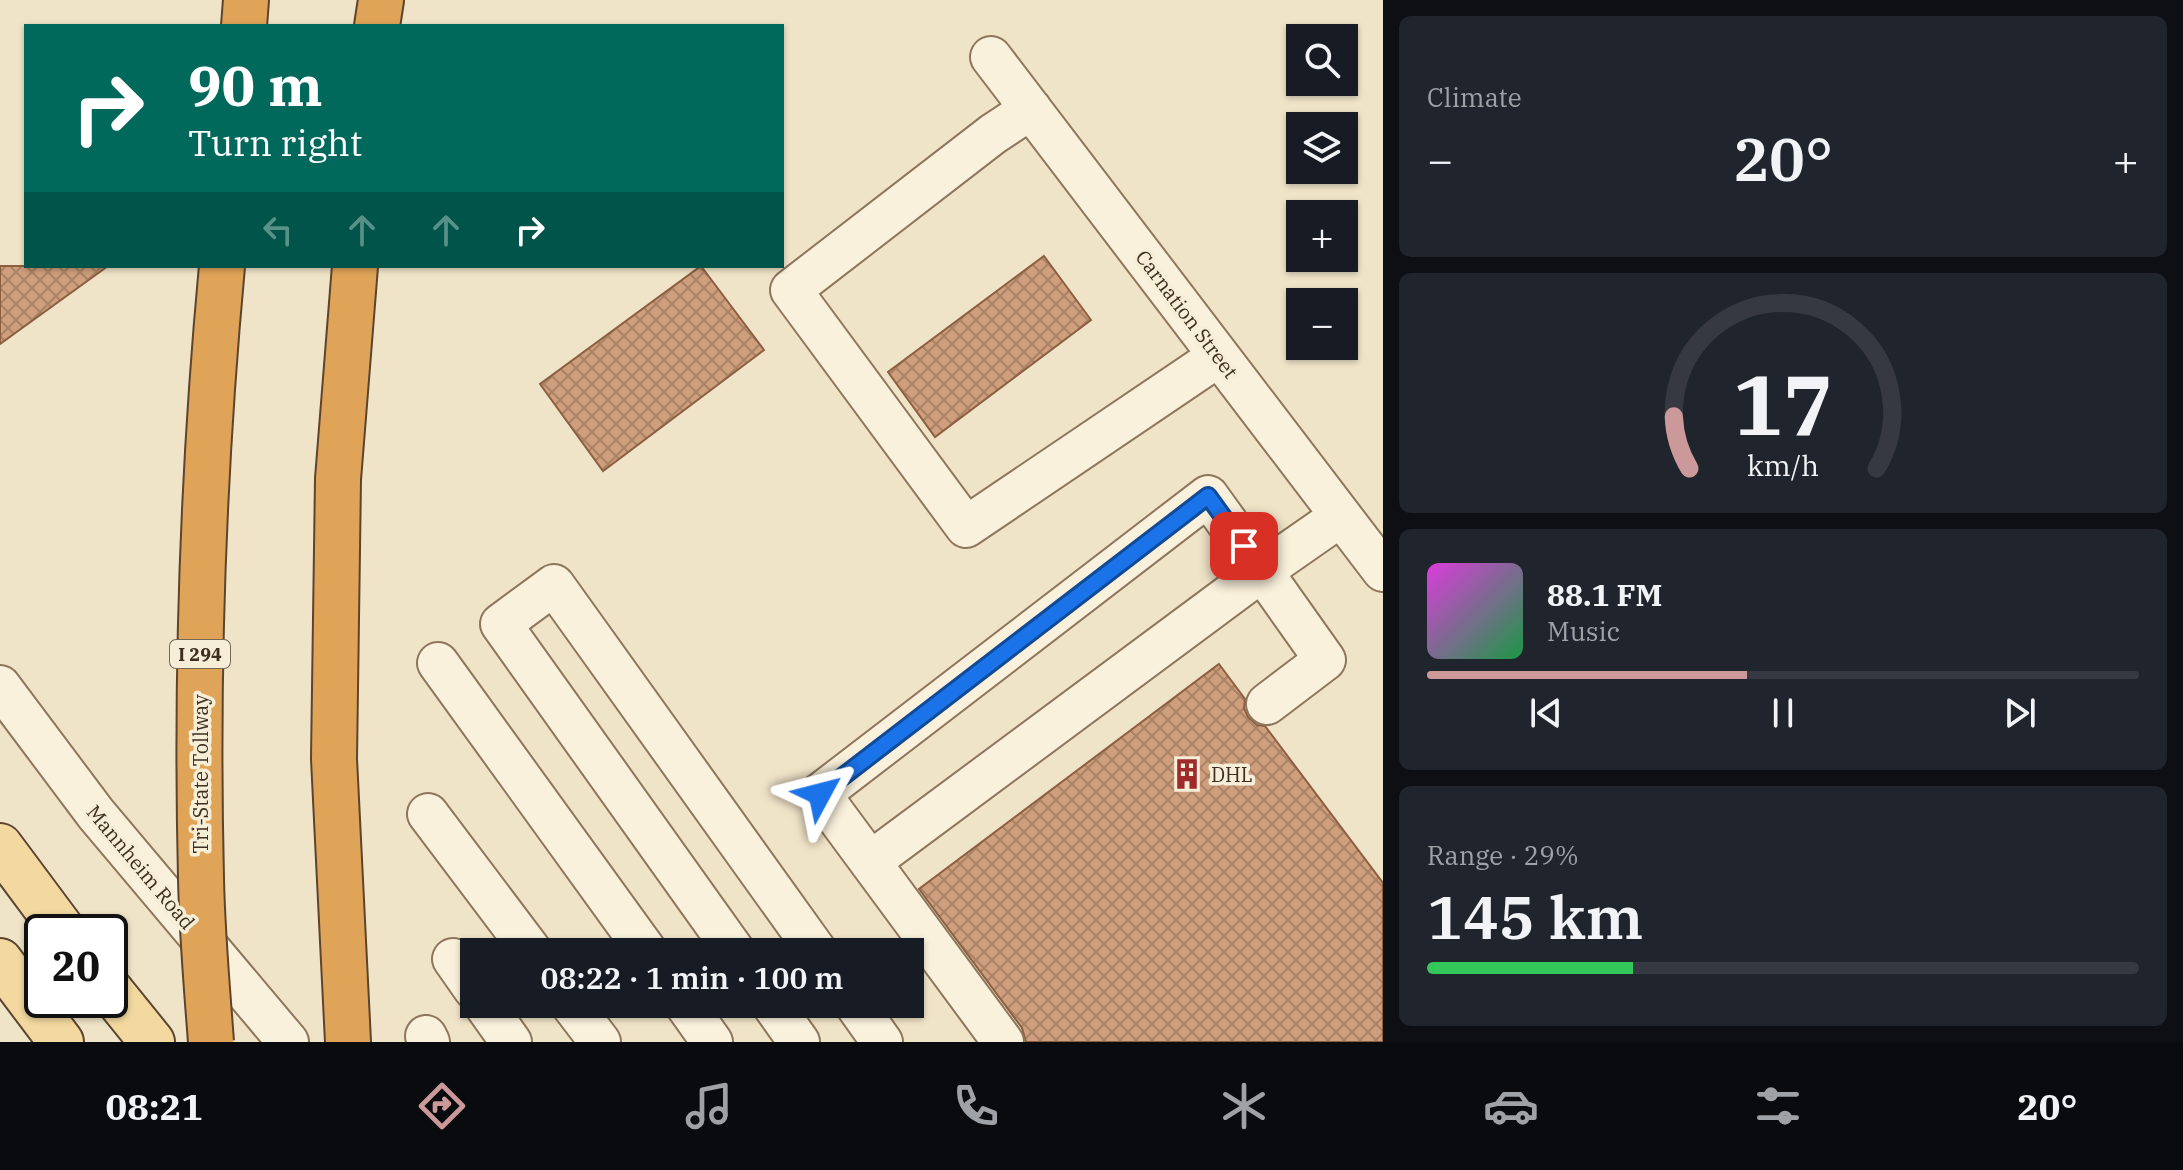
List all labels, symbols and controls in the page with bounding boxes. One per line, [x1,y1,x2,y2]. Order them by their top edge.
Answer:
map controls [1286,24,1358,360]
button: search [1286,24,1358,96]
text: 90 m [188,49,323,121]
icon: right [56,56,160,160]
text: Climate [1427,80,1522,114]
button: layers [1286,112,1358,184]
text: Turn right [188,119,362,166]
text: 20° [1733,119,1833,198]
text: − [1427,131,1453,188]
text: + [2113,131,2139,188]
button: + [1286,200,1358,272]
icon: left [256,208,300,252]
icon: ahead [340,208,384,252]
icon: ahead [424,208,468,252]
icon: right [508,208,552,252]
street label: Carnation Street [1130,244,1244,384]
button: − [1286,288,1358,360]
text: 17 [1733,349,1833,457]
text: km/h [1747,447,1819,484]
pin [1210,512,1278,580]
icon: arrive [1222,524,1266,568]
text: 88.1 FM [1547,575,1662,614]
text: Music [1547,614,1620,648]
road number: I 294 [170,640,230,668]
icon: previous [1524,691,1568,735]
icon: pause [1761,691,1805,735]
icon: next [1998,691,2042,735]
street label: Tri-State Tollway [187,694,214,854]
position arrow [778,752,862,836]
building icon: DHL [1170,757,1204,791]
place label: DHL [1211,761,1253,788]
street label: Mannheim Road [81,799,201,935]
text: Range · 29% [1427,838,1579,872]
text: 145 km [1427,877,1643,956]
speed limit sign: 20 [24,914,128,1018]
text: 08:22 · 1 min · 100 m [541,958,843,997]
icon: directions [414,1078,470,1134]
icon: music [681,1078,737,1134]
icon: phone [948,1078,1004,1134]
icon: climate [1216,1078,1272,1134]
icon: car [1483,1078,1539,1134]
icon: filters [1750,1078,1806,1134]
text: 08:21 [106,1083,203,1130]
text: 20° [2017,1083,2077,1130]

